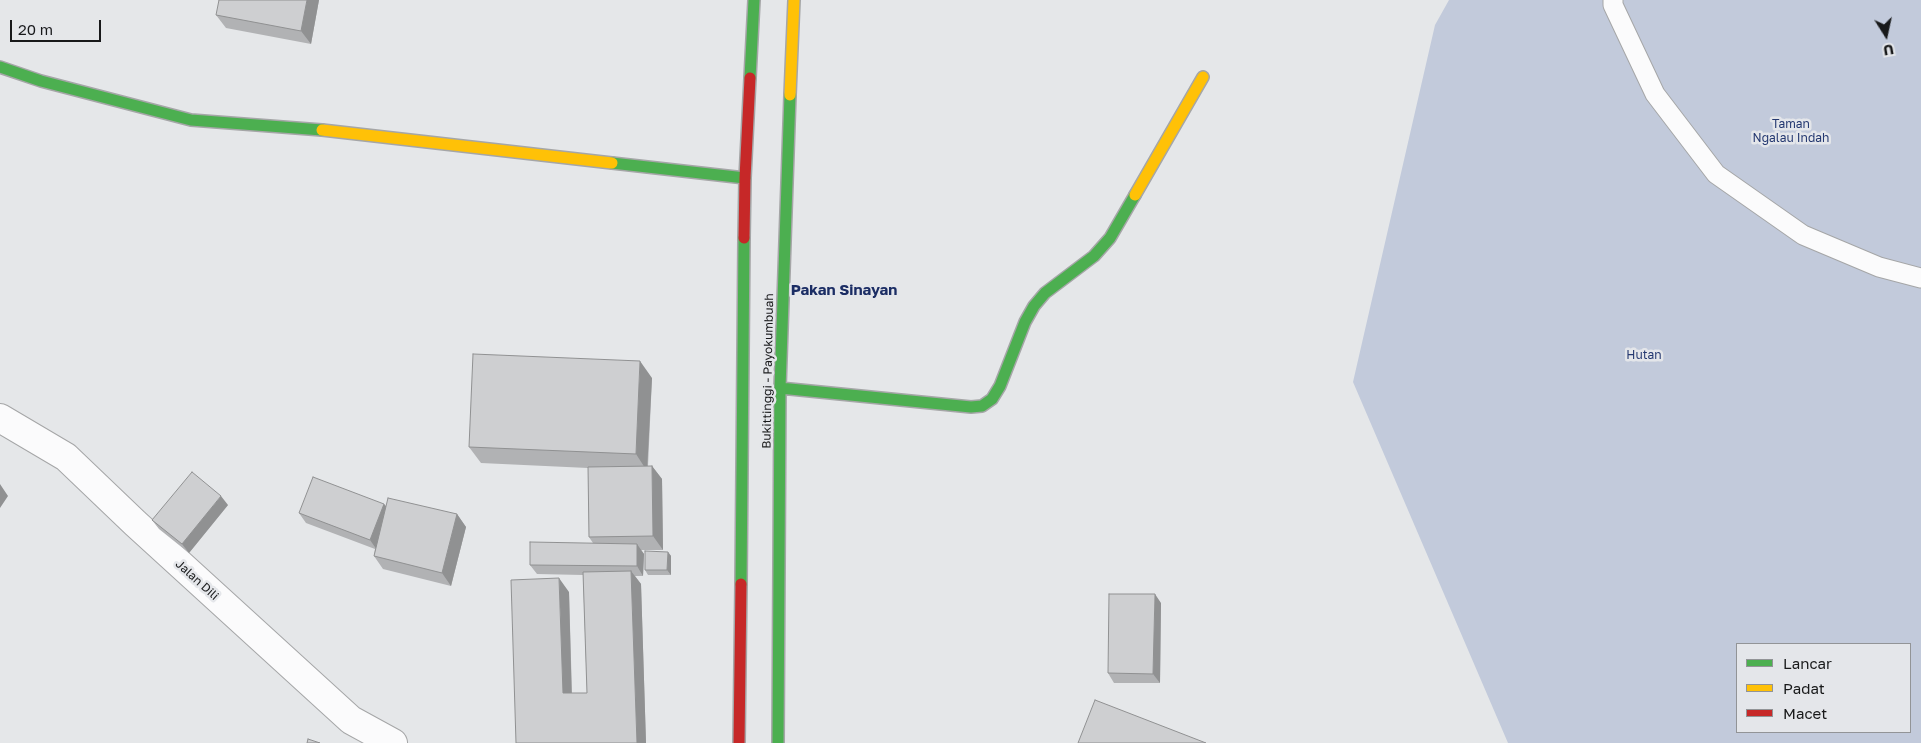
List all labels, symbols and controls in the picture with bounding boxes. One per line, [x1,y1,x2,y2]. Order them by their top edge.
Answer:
scale bar [12,10,104,42]
north arrow [1861,10,1911,60]
text: 20 m [18,20,53,38]
text: U [1882,41,1895,60]
park label: Taman Ngalau Indah [1753,117,1829,145]
district label: Pakan Sinayan [791,281,897,299]
street label: Bukittinggi - Payokumbuah [759,293,777,449]
park label: Hutan [1626,348,1662,362]
street label: Jalan Dili [172,557,222,603]
legend [1736,643,1911,733]
text: Lancar [1783,654,1832,672]
text: Padat [1783,679,1825,697]
text: Macet [1783,704,1827,722]

